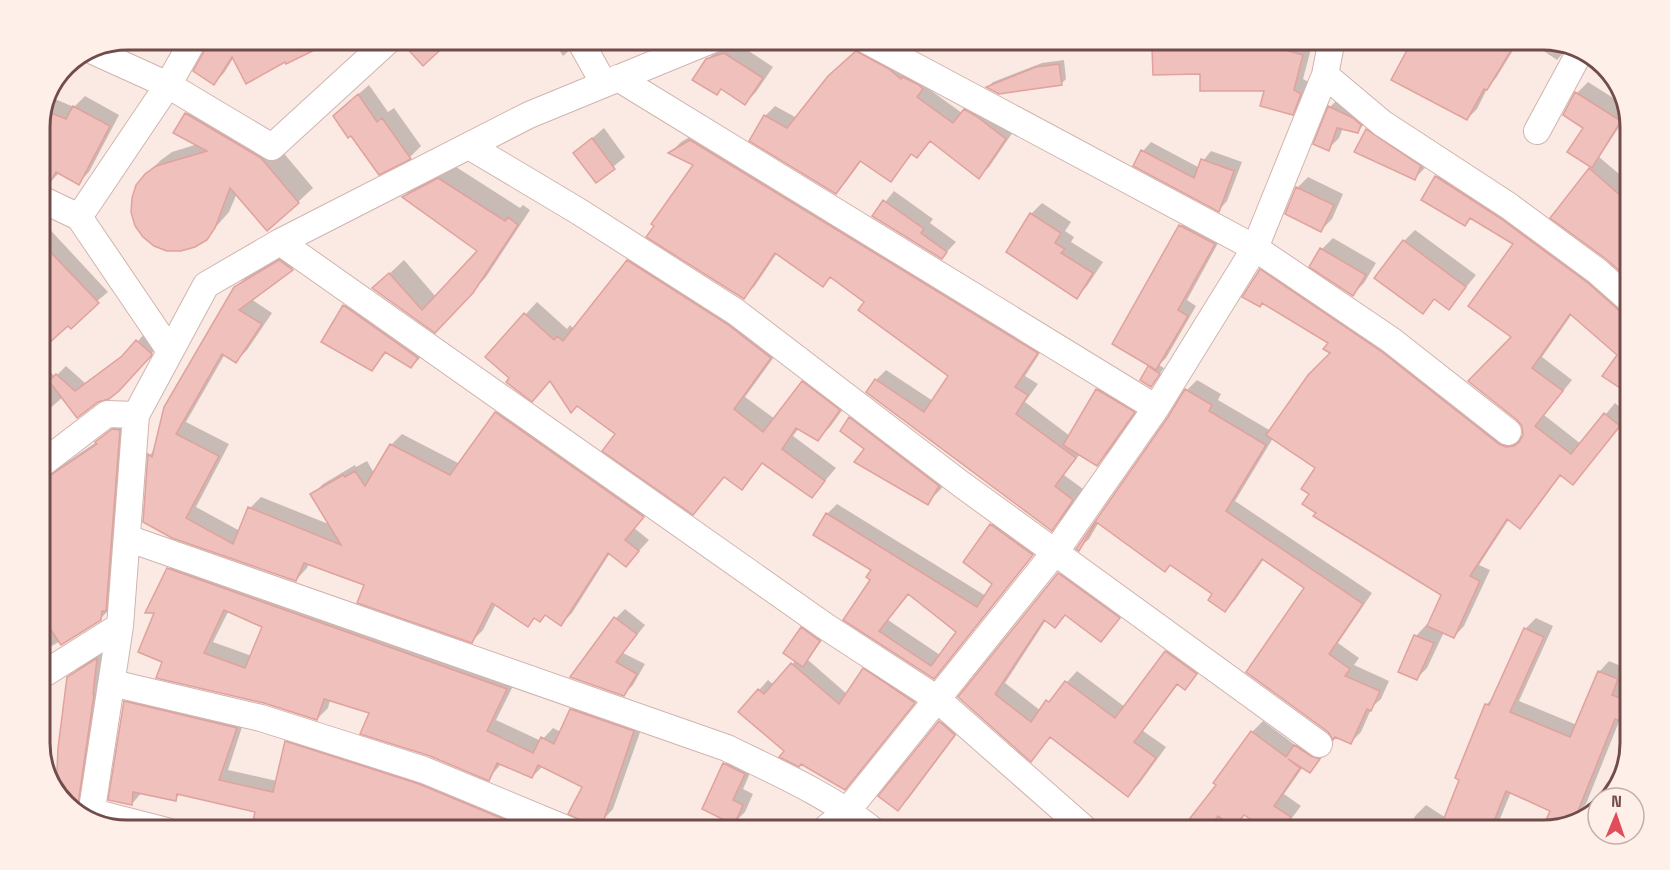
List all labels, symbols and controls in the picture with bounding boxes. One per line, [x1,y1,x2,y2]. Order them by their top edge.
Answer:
north arrow [1586,786,1646,846]
text: N [1611,791,1622,812]

